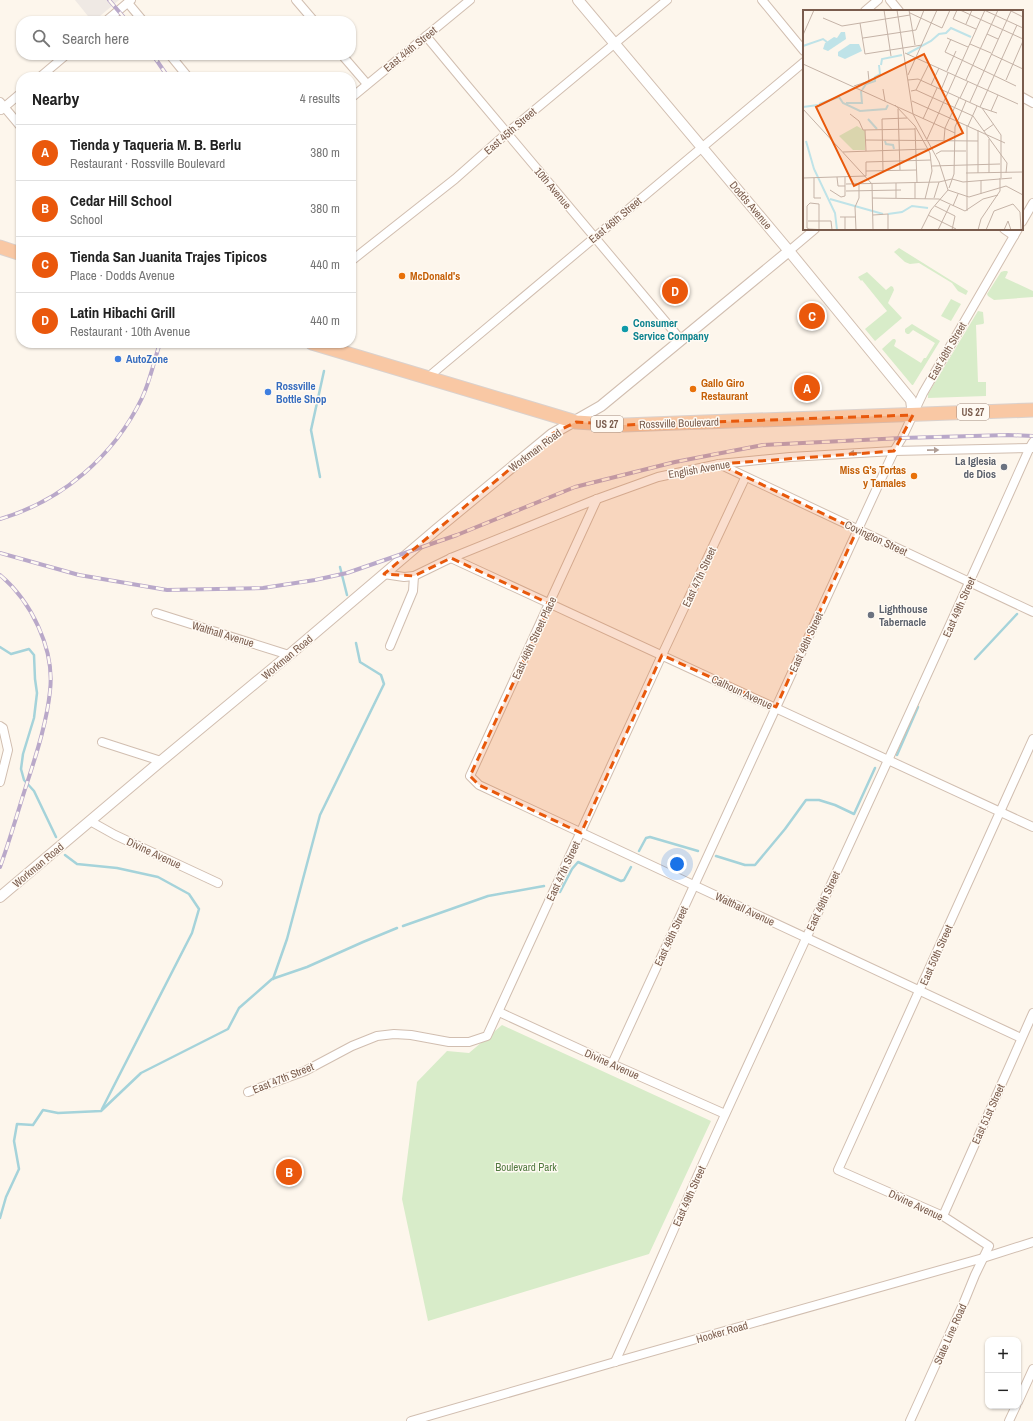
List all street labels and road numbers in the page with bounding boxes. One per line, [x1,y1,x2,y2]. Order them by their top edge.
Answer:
street label: East 44th Street [380,23,440,75]
street label: East 45th Street [481,104,539,158]
street label: 10th Avenue [532,164,574,212]
street label: Dodds Avenue [727,178,775,232]
street label: East 46th Street [586,194,645,246]
street label: East 48th Street [925,319,969,383]
road number: US 27 [957,404,989,420]
street label: Rossville Boulevard [639,415,719,431]
road number: US 27 [591,416,623,432]
street label: Workman Road [506,426,564,474]
street label: English Avenue [667,457,731,481]
street label: Covington Street [842,517,910,559]
street label: East 47th Street [679,544,719,609]
street label: East 49th Street [939,574,979,639]
street label: East 46th Street Place [509,594,559,682]
street label: East 48th Street [786,609,826,674]
street label: Walthall Avenue [190,618,256,650]
street label: Workman Road [259,632,315,682]
street label: Calhoun Avenue [709,672,775,712]
street label: Divine Avenue [125,834,183,872]
street label: East 47th Street [543,838,583,903]
street label: Workman Road [10,840,66,890]
street label: East 49th Street [803,868,843,933]
street label: Walthall Avenue [713,889,777,929]
street label: East 48th Street [651,903,691,968]
street label: East 50th Street [916,922,956,987]
street label: Divine Avenue [582,1046,642,1082]
street label: East 47th Street [250,1059,316,1097]
street label: East 51st Street [969,1081,1008,1146]
street label: East 49th Street [669,1163,709,1228]
street label: Divine Avenue [887,1186,945,1224]
street label: State Line Road [930,1301,970,1367]
street label: Hooker Road [695,1318,749,1346]

